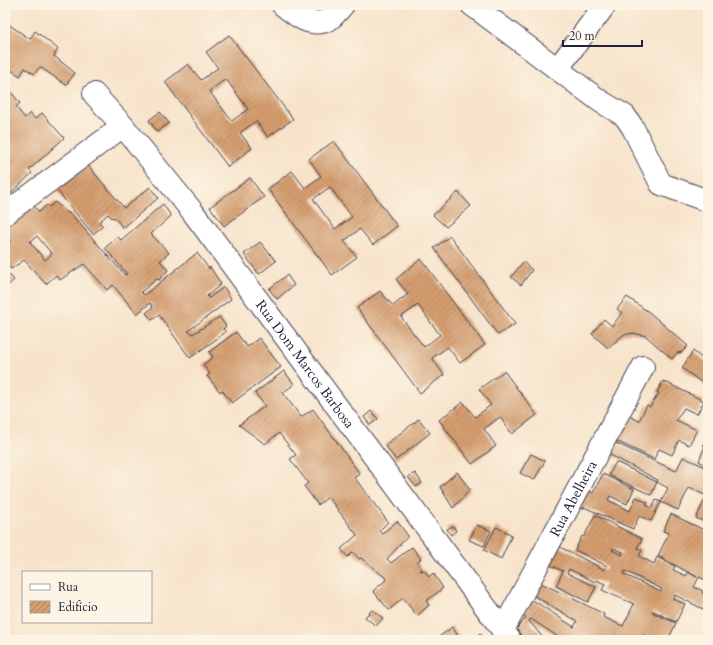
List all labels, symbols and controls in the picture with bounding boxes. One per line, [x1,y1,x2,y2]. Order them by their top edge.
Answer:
scale bar [563,22,642,48]
text: 20 m [569,28,596,44]
street label: Rua Dom Marcos Barbosa [251,296,359,432]
street label: Rua Abelheira [545,457,602,540]
legend [22,571,152,623]
text: Rua [58,579,79,595]
text: Edifício [58,599,98,615]

